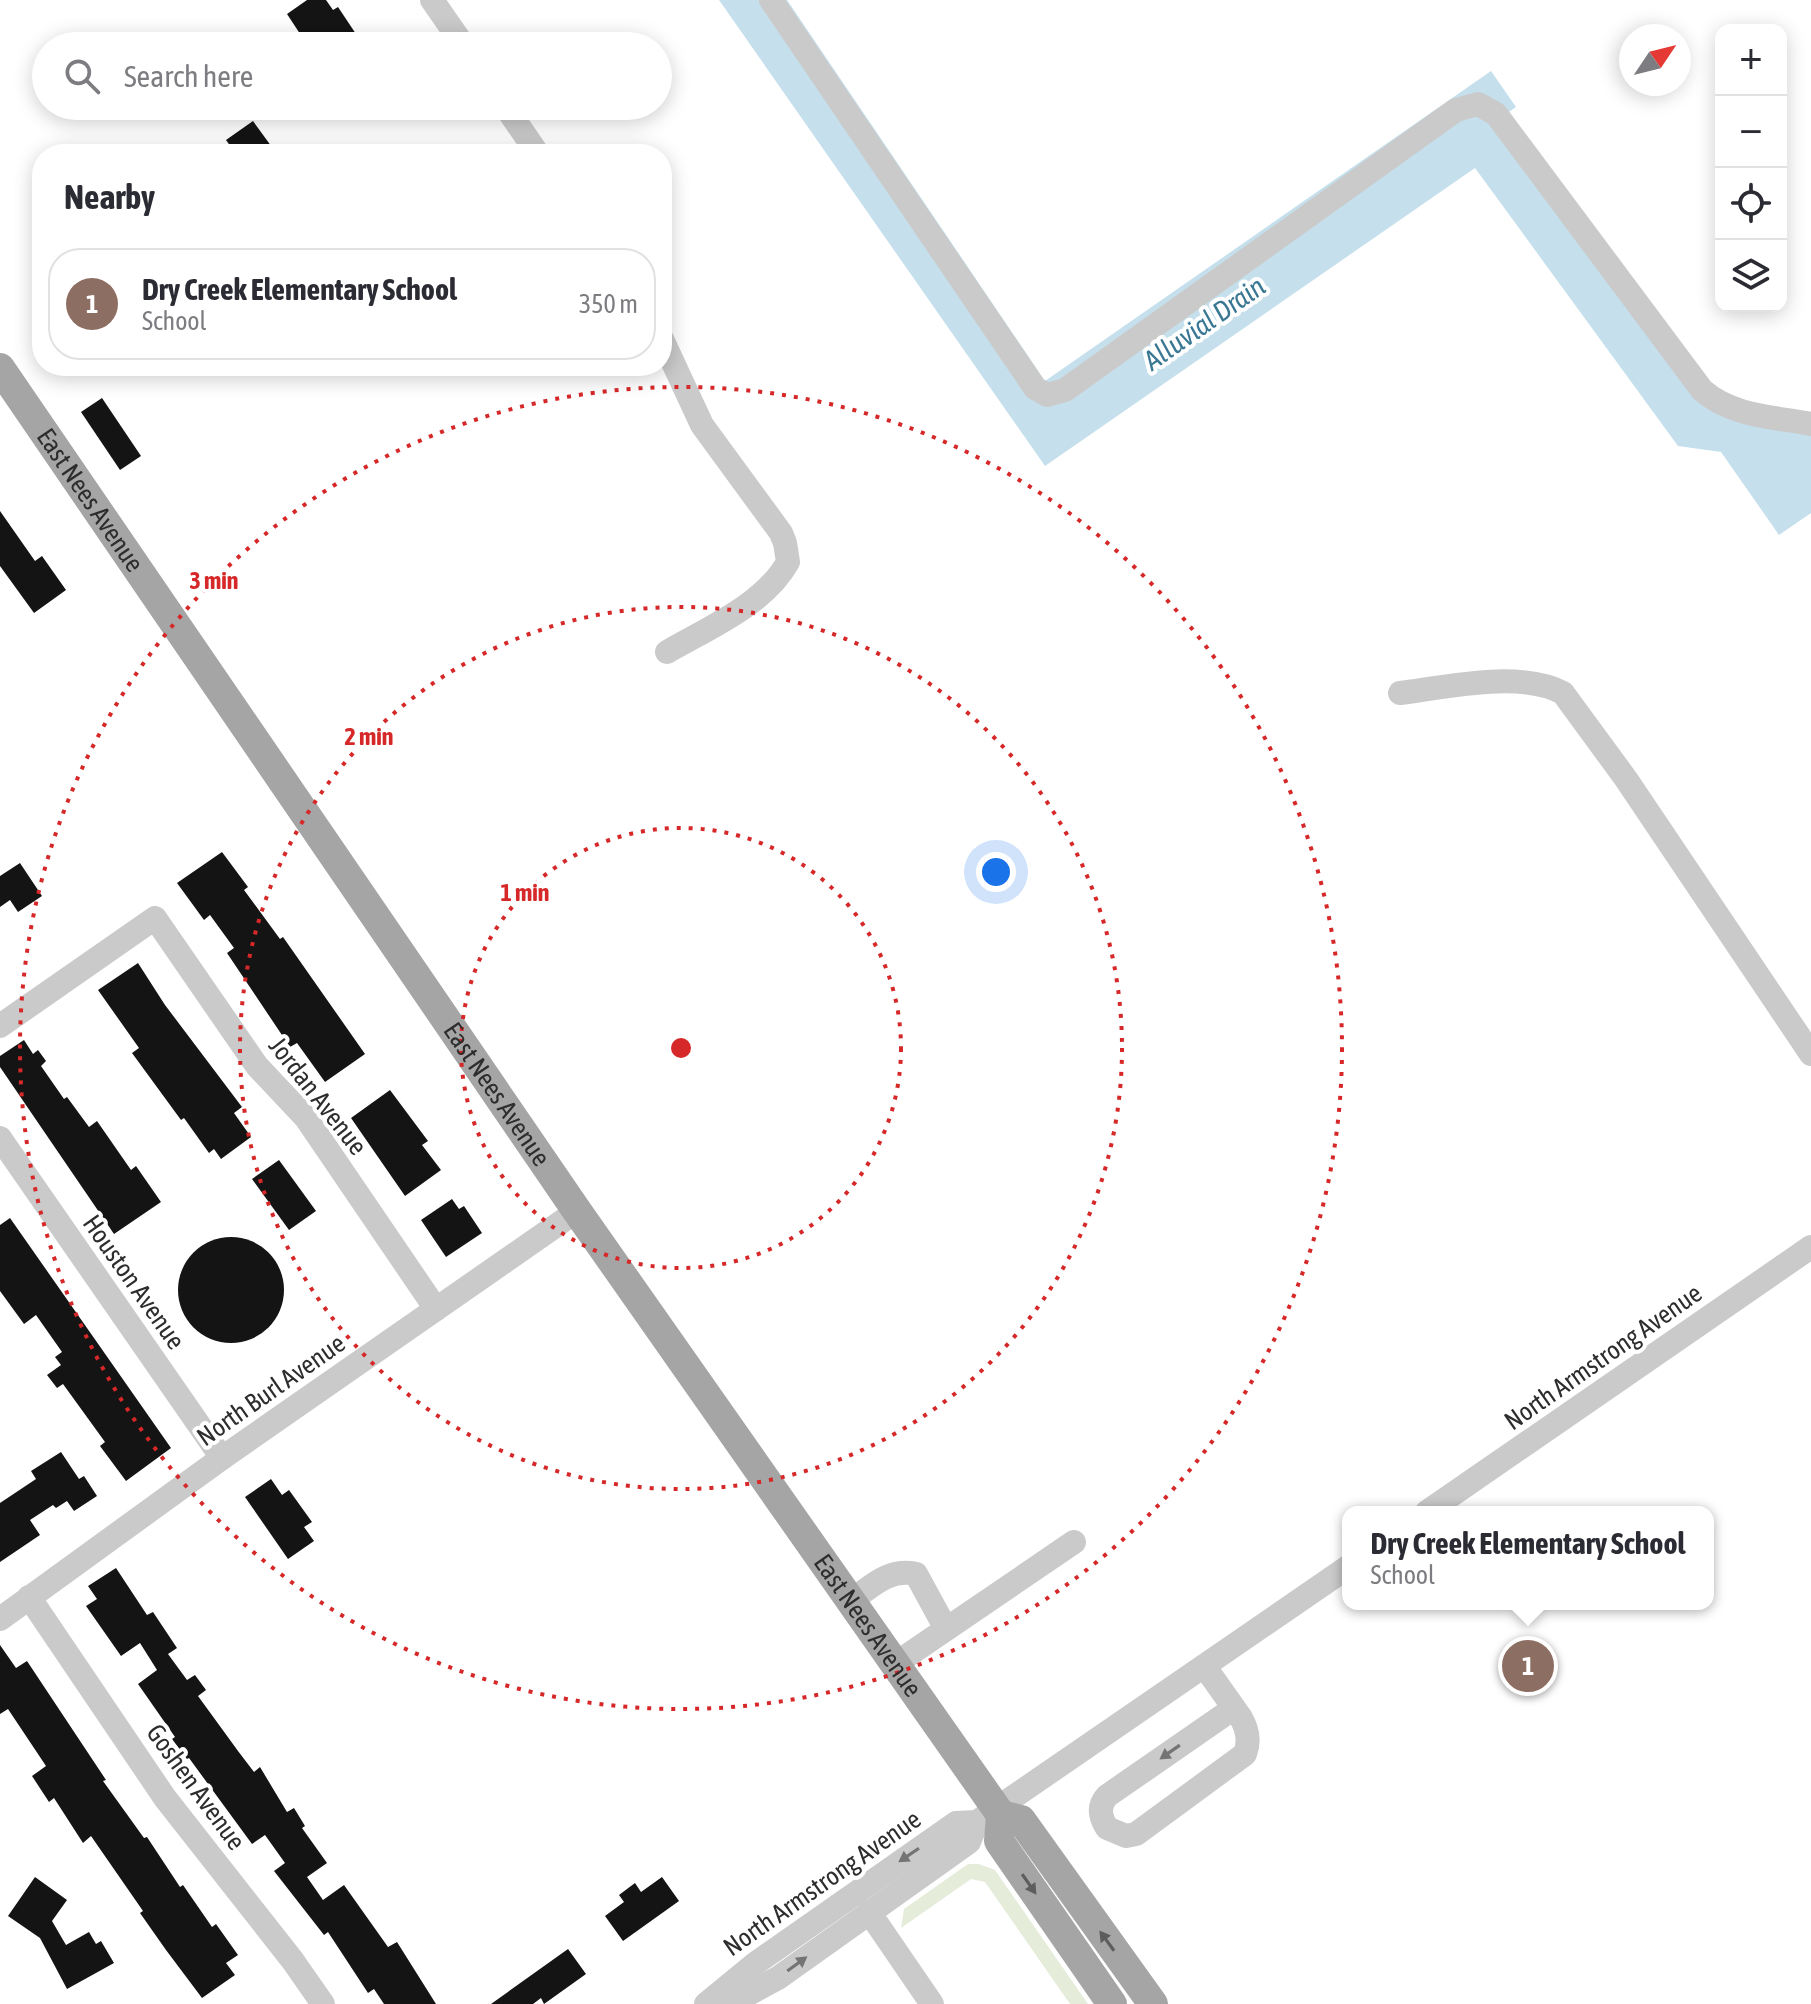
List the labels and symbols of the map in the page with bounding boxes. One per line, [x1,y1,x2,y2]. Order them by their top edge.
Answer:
north arrow [1619,24,1691,96]
water label: Alluvial Drain [1136,269,1271,377]
street label: East Nees Avenue [31,423,150,577]
text: 3 min [189,567,239,594]
text: 2 min [344,723,394,750]
your location [976,852,1016,892]
text: 1 min [500,879,550,906]
street label: East Nees Avenue [437,1017,557,1172]
street label: Jordan Avenue [263,1031,373,1161]
centre of rings [667,1034,695,1062]
street label: Houston Avenue [77,1209,191,1355]
street label: North Armstrong Avenue [1499,1278,1707,1436]
street label: North Burl Avenue [191,1328,351,1452]
street label: East Nees Avenue [808,1549,928,1702]
pin: 1 [1502,1636,1554,1696]
street label: Goshen Avenue [140,1718,252,1856]
one-way arrow [1159,1745,1180,1760]
street label: North Armstrong Avenue [718,1804,926,1962]
one-way arrow [898,1847,919,1862]
one-way arrow [1021,1873,1036,1894]
one-way arrow [1100,1930,1115,1951]
one-way arrow [786,1957,807,1972]

